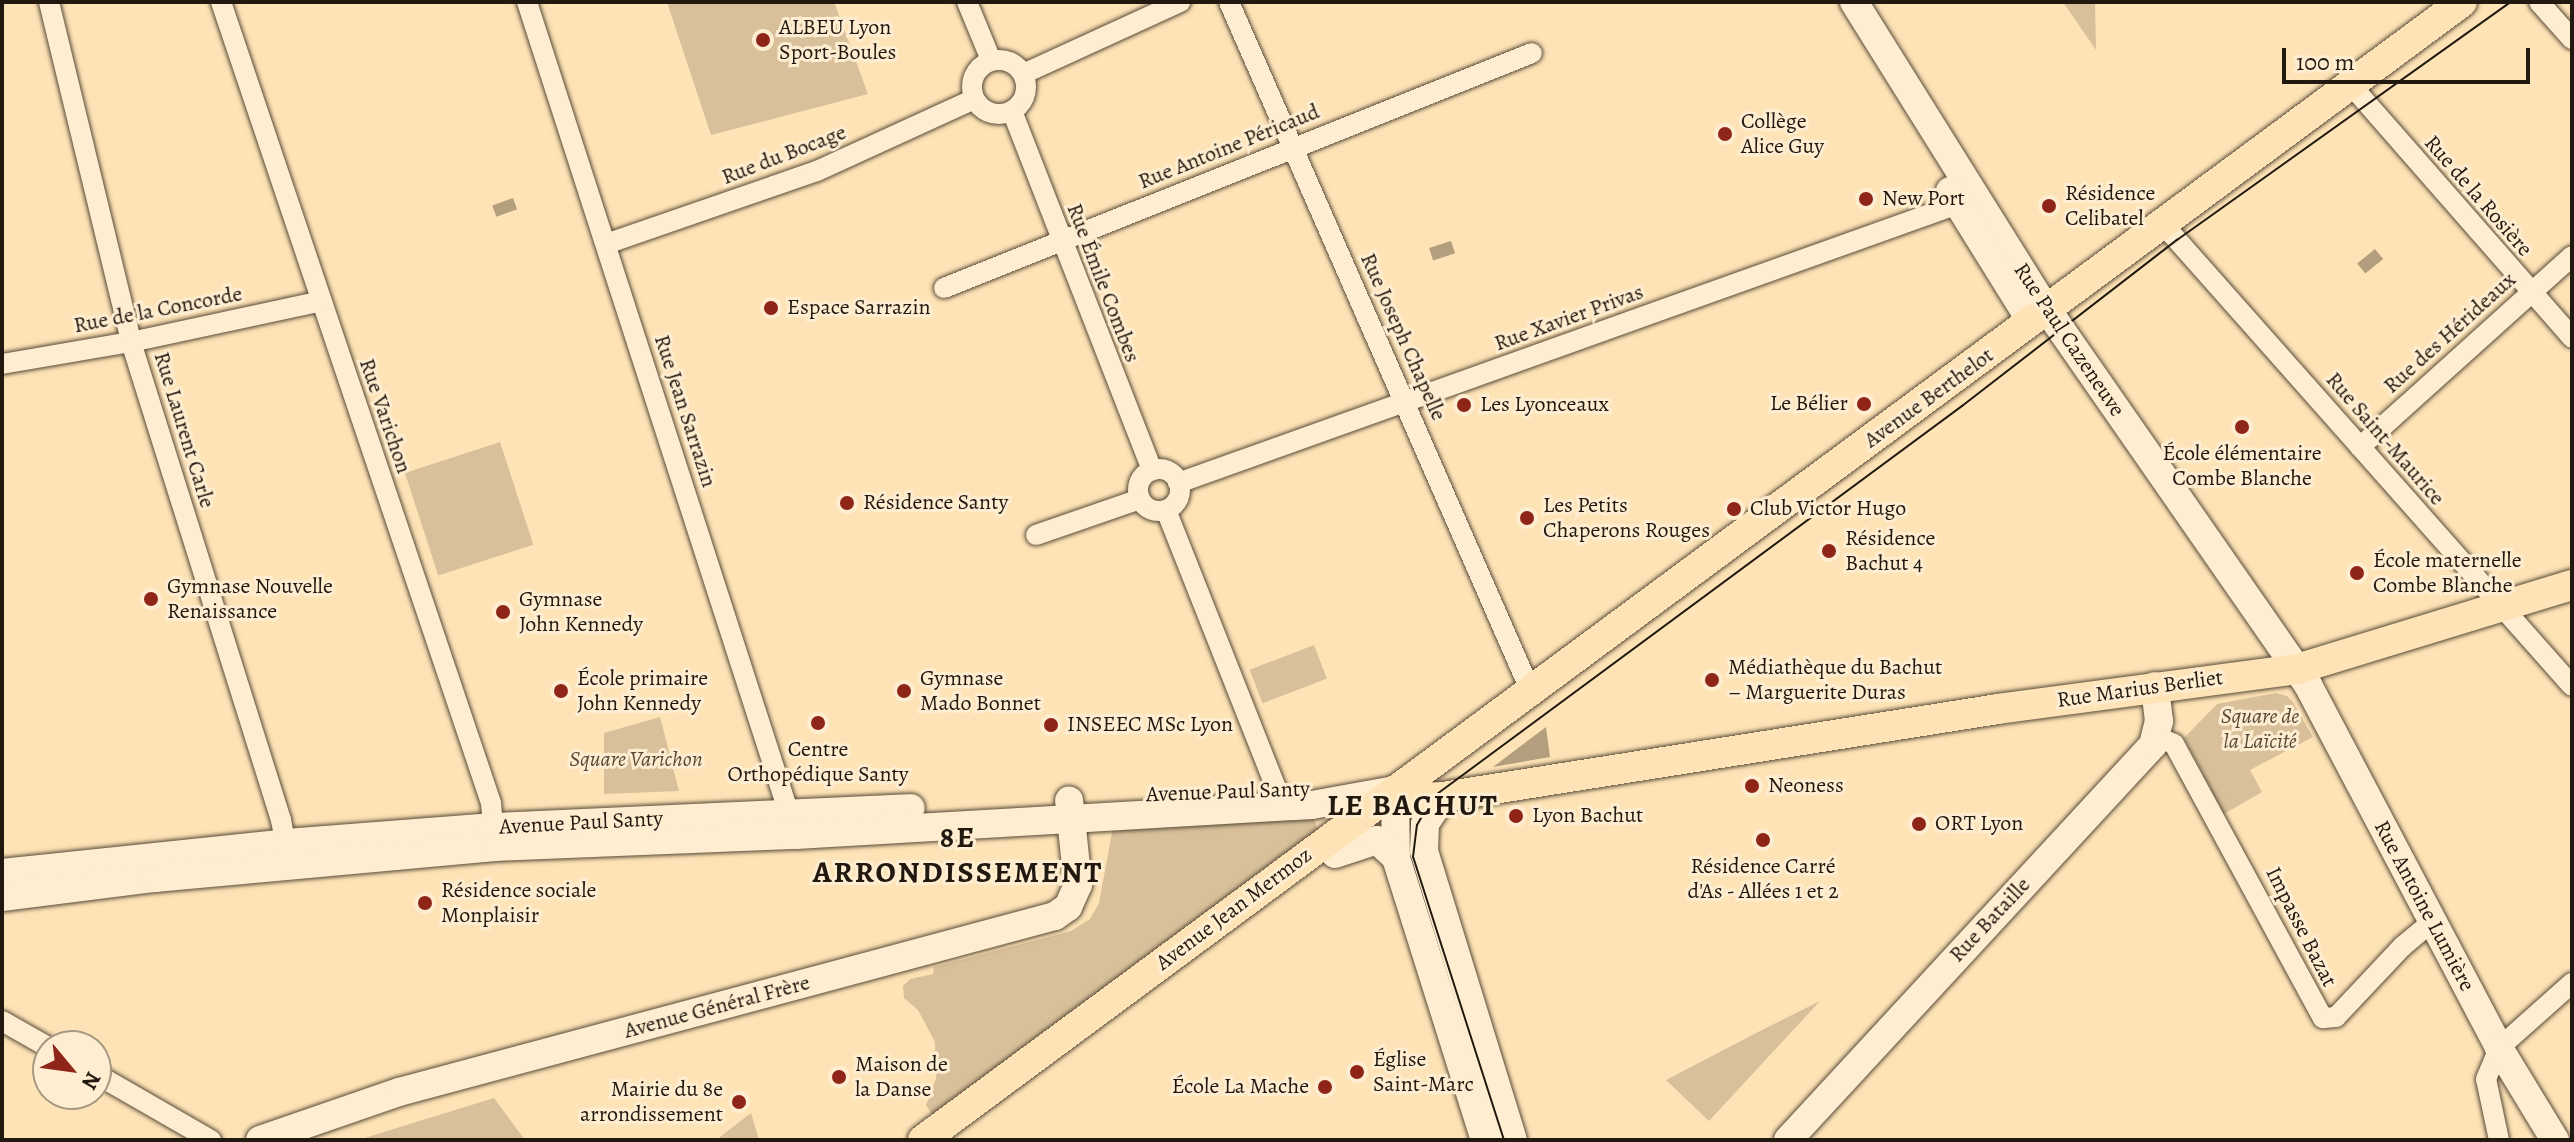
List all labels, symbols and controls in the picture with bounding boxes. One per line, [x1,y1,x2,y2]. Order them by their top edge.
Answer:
place label: ALBEU Lyon Sport-Boules [779,14,896,66]
marker: ALBEU Lyon Sport-Boules [754,31,772,49]
scale bar [2286,32,2534,82]
text: 100 m [2296,46,2355,78]
street label: Rue Antoine Péricaud [1135,99,1323,195]
place label: Collège Alice Guy [1741,108,1824,160]
street label: Rue du Bocage [718,119,850,191]
marker: Collège Alice Guy [1716,125,1734,143]
street label: Rue de la Rosière [2418,130,2538,262]
place label: Résidence Celibatel [2065,180,2155,232]
place label: New Port [1882,186,1965,212]
marker: New Port [1857,190,1875,208]
marker: Résidence Celibatel [2040,197,2058,215]
street label: Rue Émile Combes [1061,200,1145,366]
street label: Rue Joseph Chapelle [1354,249,1452,425]
street label: Rue Paul Cazeneuve [2008,258,2130,422]
street label: Rue des Hérideaux [2378,267,2522,399]
street label: Rue Xavier Privas [1491,279,1647,357]
street label: Rue de la Concorde [72,281,244,339]
place label: Espace Sarrazin [787,295,931,321]
marker: Espace Sarrazin [762,299,780,317]
street label: Rue Jean Sarrazin [648,332,722,490]
street label: Avenue Berthelot [1859,342,1999,454]
street label: Rue Laurent Carle [148,349,220,511]
street label: Rue Varichon [353,355,417,477]
street label: Rue Saint-Maurice [2320,367,2450,511]
place label: Le Bélier [1770,391,1848,417]
place label: Les Lyonceaux [1480,392,1609,418]
marker: Le Bélier [1855,395,1873,413]
marker: Les Lyonceaux [1455,396,1473,414]
marker: École élémentaire Combe Blanche [2233,418,2251,436]
place label: École élémentaire Combe Blanche [2162,440,2322,492]
place label: Résidence Santy [863,490,1008,516]
place label: Les Petits Chaperons Rouges [1543,492,1710,544]
marker: Résidence Santy [838,494,856,512]
place label: Club Victor Hugo [1750,496,1906,522]
marker: Club Victor Hugo [1725,500,1743,518]
marker: Les Petits Chaperons Rouges [1518,509,1536,527]
place label: Résidence Bachut 4 [1845,525,1935,576]
marker: Résidence Bachut 4 [1820,542,1838,560]
place label: École maternelle Combe Blanche [2373,547,2522,598]
marker: École maternelle Combe Blanche [2348,564,2366,582]
place label: Gymnase Nouvelle Renaissance [167,573,333,624]
place label: Gymnase John Kennedy [519,586,643,638]
marker: Gymnase Nouvelle Renaissance [142,590,160,608]
marker: Gymnase John Kennedy [494,603,512,621]
place label: Médiathèque du Bachut – Marguerite Duras [1728,654,1942,706]
street label: Rue Marius Berliet [2055,664,2225,714]
place label: École primaire John Kennedy [577,665,708,716]
place label: Gymnase Mado Bonnet [920,665,1041,716]
marker: Médiathèque du Bachut – Marguerite Duras [1703,671,1721,689]
marker: École primaire John Kennedy [552,682,570,700]
marker: Gymnase Mado Bonnet [895,682,913,700]
park label: Square de la Laïcité [2221,703,2299,754]
place label: INSEEC MSc Lyon [1067,712,1233,738]
marker: Centre Orthopédique Santy [809,714,827,732]
marker: INSEEC MSc Lyon [1042,716,1060,734]
place label: Centre Orthopédique Santy [727,736,909,788]
park label: Square Varichon [569,747,703,773]
place label: Neoness [1768,773,1844,799]
street label: Avenue Paul Santy [1146,776,1310,808]
marker: Neoness [1743,777,1761,795]
district label: LE BACHUT [1327,787,1499,823]
place label: Lyon Bachut [1532,803,1643,829]
street label: Avenue Paul Santy [498,806,664,840]
marker: Lyon Bachut [1507,807,1525,825]
place label: ORT Lyon [1935,811,2023,837]
marker: ORT Lyon [1910,815,1928,833]
street label: Rue Antoine Lumière [2368,816,2480,996]
district label: 8E ARRONDISSEMENT [813,819,1103,890]
marker: Résidence Carré d'As - Allées 1 et 2 [1754,831,1772,849]
street label: Avenue Jean Mermoz [1151,842,1317,976]
place label: Résidence Carré d'As - Allées 1 et 2 [1687,853,1839,904]
street label: Impasse Bazat [2260,863,2342,991]
street label: Rue Bataille [1944,872,2036,968]
place label: Résidence sociale Monplaisir [441,877,596,928]
marker: Résidence sociale Monplaisir [416,894,434,912]
street label: Avenue Général Frère [621,970,813,1044]
north arrow [32,1030,112,1110]
place label: Église Saint-Marc [1373,1046,1474,1098]
place label: Maison de la Danse [855,1051,948,1102]
marker: Église Saint-Marc [1348,1063,1366,1081]
text: N [74,1066,108,1095]
marker: Maison de la Danse [830,1068,848,1086]
place label: École La Mache [1172,1074,1309,1100]
place label: Mairie du 8e arrondissement [580,1076,723,1128]
marker: École La Mache [1316,1078,1334,1096]
marker: Mairie du 8e arrondissement [730,1093,748,1111]

